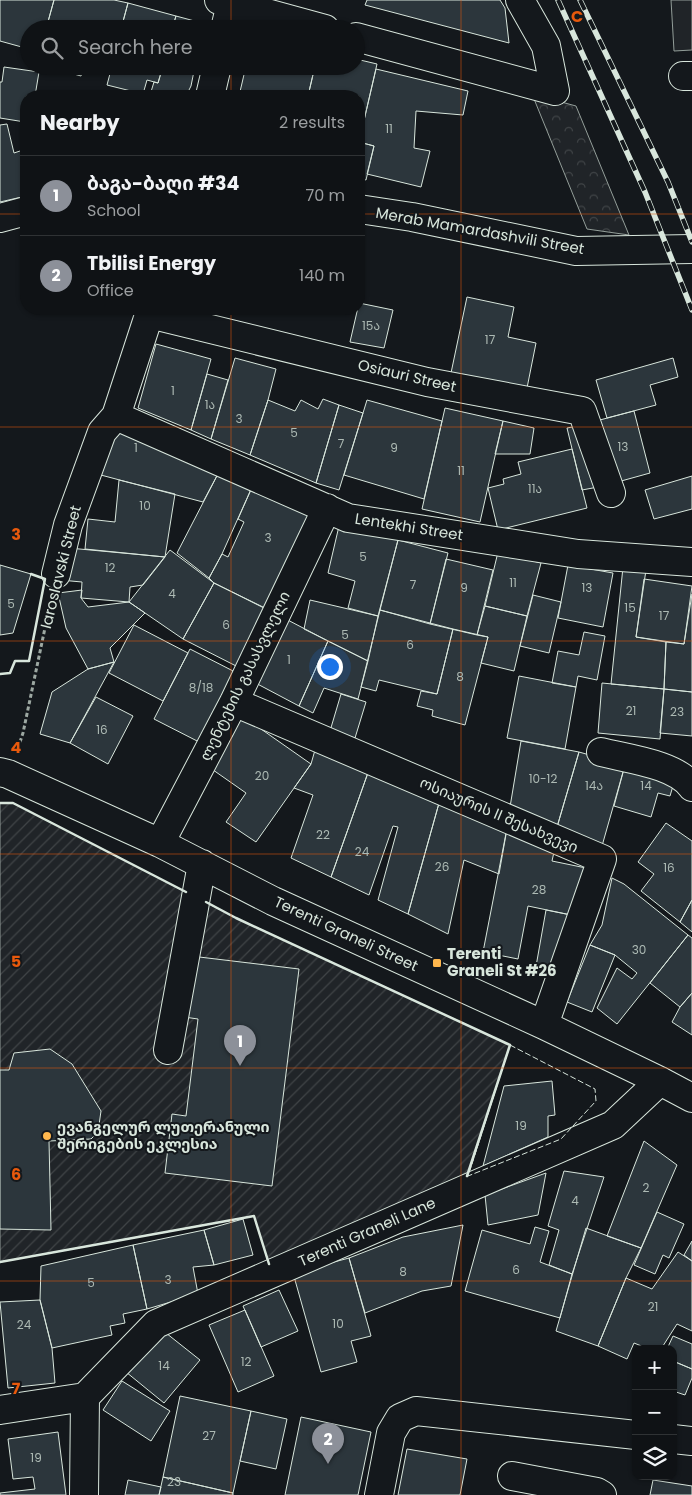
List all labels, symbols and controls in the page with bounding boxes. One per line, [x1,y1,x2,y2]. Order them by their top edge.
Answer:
text: C [571,5,583,28]
search box [20,20,365,75]
icon: search [38,34,66,62]
text: Search here [78,34,192,61]
text: Nearby [40,108,120,137]
text: 2 results [279,111,345,134]
house number: 11 [385,120,393,137]
text: ბაგა-ბაღი #34 [87,170,239,197]
text: 1 [53,184,59,207]
text: 70 m [305,184,345,207]
text: School [87,199,141,222]
street label: Merab Mamardashvili Street [374,202,586,259]
text: Tbilisi Energy [87,250,216,277]
text: 2 [51,264,61,287]
text: 140 m [299,264,345,287]
text: Office [87,279,134,302]
house number: 15ა [362,317,380,334]
house number: 17 [485,331,496,348]
street label: Osiauri Street [356,354,458,397]
house number: 1 [171,382,175,399]
house number: 1ა [205,396,215,413]
house number: 3 [235,410,243,427]
house number: 5 [290,424,298,441]
house number: 7 [338,435,345,452]
house number: 13 [618,438,628,455]
house number: 1 [134,439,138,456]
house number: 9 [390,439,398,456]
house number: 11 [457,462,465,479]
house number: 11ა [528,480,542,497]
house number: 10 [139,497,151,514]
street label: Iaroslavski Street [35,503,86,631]
street label: Lentekhi Street [354,508,465,545]
text: 3 [11,523,21,546]
house number: 3 [264,529,272,546]
house number: 5 [359,548,367,565]
house number: 12 [105,559,115,576]
house number: 11 [509,574,517,591]
house number: 7 [410,576,417,593]
house number: 9 [460,579,468,596]
house number: 13 [582,579,592,596]
house number: 4 [168,585,176,602]
street label: ლენტეხის გასასვლელი [194,587,295,764]
house number: 5 [7,595,15,612]
house number: 15 [624,599,636,616]
house number: 17 [659,607,670,624]
house number: 6 [222,616,230,633]
house number: 5 [341,626,349,643]
house number: 6 [406,636,414,653]
house number: 1 [287,651,291,668]
your location [317,654,343,680]
house number: 8 [456,668,464,685]
house number: 8/18 [189,679,213,696]
house number: 21 [626,702,636,719]
house number: 23 [670,703,684,720]
house number: 16 [96,721,108,738]
text: 4 [11,736,22,759]
house number: 20 [255,767,269,784]
house number: 10-12 [529,770,557,787]
street label: ოსიაურის II შესახვევი [417,772,582,857]
house number: 14ა [585,777,603,794]
house number: 14 [640,777,652,794]
house number: 22 [316,826,330,843]
house number: 24 [355,843,370,860]
house number: 26 [435,858,449,875]
house number: 16 [663,859,675,876]
house number: 28 [532,881,546,898]
street label: Terenti Graneli Street [271,891,422,976]
house number: 30 [632,941,646,958]
place label: Terenti Graneli St #26 [447,943,557,981]
text: 5 [11,950,21,973]
marker: Terenti Graneli St #26 [431,957,443,969]
pin: 1 [224,1025,256,1066]
place label: ევანგელურ ლუთერანული შერიგების ეკლესია [57,1116,270,1154]
house number: 19 [515,1117,527,1134]
marker: ევანგელურ ლუთერანული შერიგების ეკლესია [41,1130,53,1142]
text: 6 [11,1163,21,1186]
house number: 2 [643,1179,650,1196]
street label: Terenti Graneli Lane [295,1192,439,1271]
house number: 4 [571,1192,579,1209]
house number: 6 [512,1261,520,1278]
house number: 8 [399,1263,407,1280]
house number: 3 [164,1271,172,1288]
house number: 5 [87,1274,95,1291]
house number: 21 [648,1298,658,1315]
house number: 10 [332,1315,344,1332]
house number: 24 [17,1316,32,1333]
map controls [632,1345,677,1480]
button: + [632,1345,677,1390]
house number: 12 [241,1353,251,1370]
house number: 14 [158,1357,170,1374]
text: 7 [12,1377,21,1400]
button: − [632,1390,677,1435]
pin: 2 [312,1423,344,1464]
house number: 27 [202,1427,216,1444]
button: layers [632,1435,677,1480]
house number: 19 [30,1449,42,1466]
house number: 23 [167,1473,181,1490]

